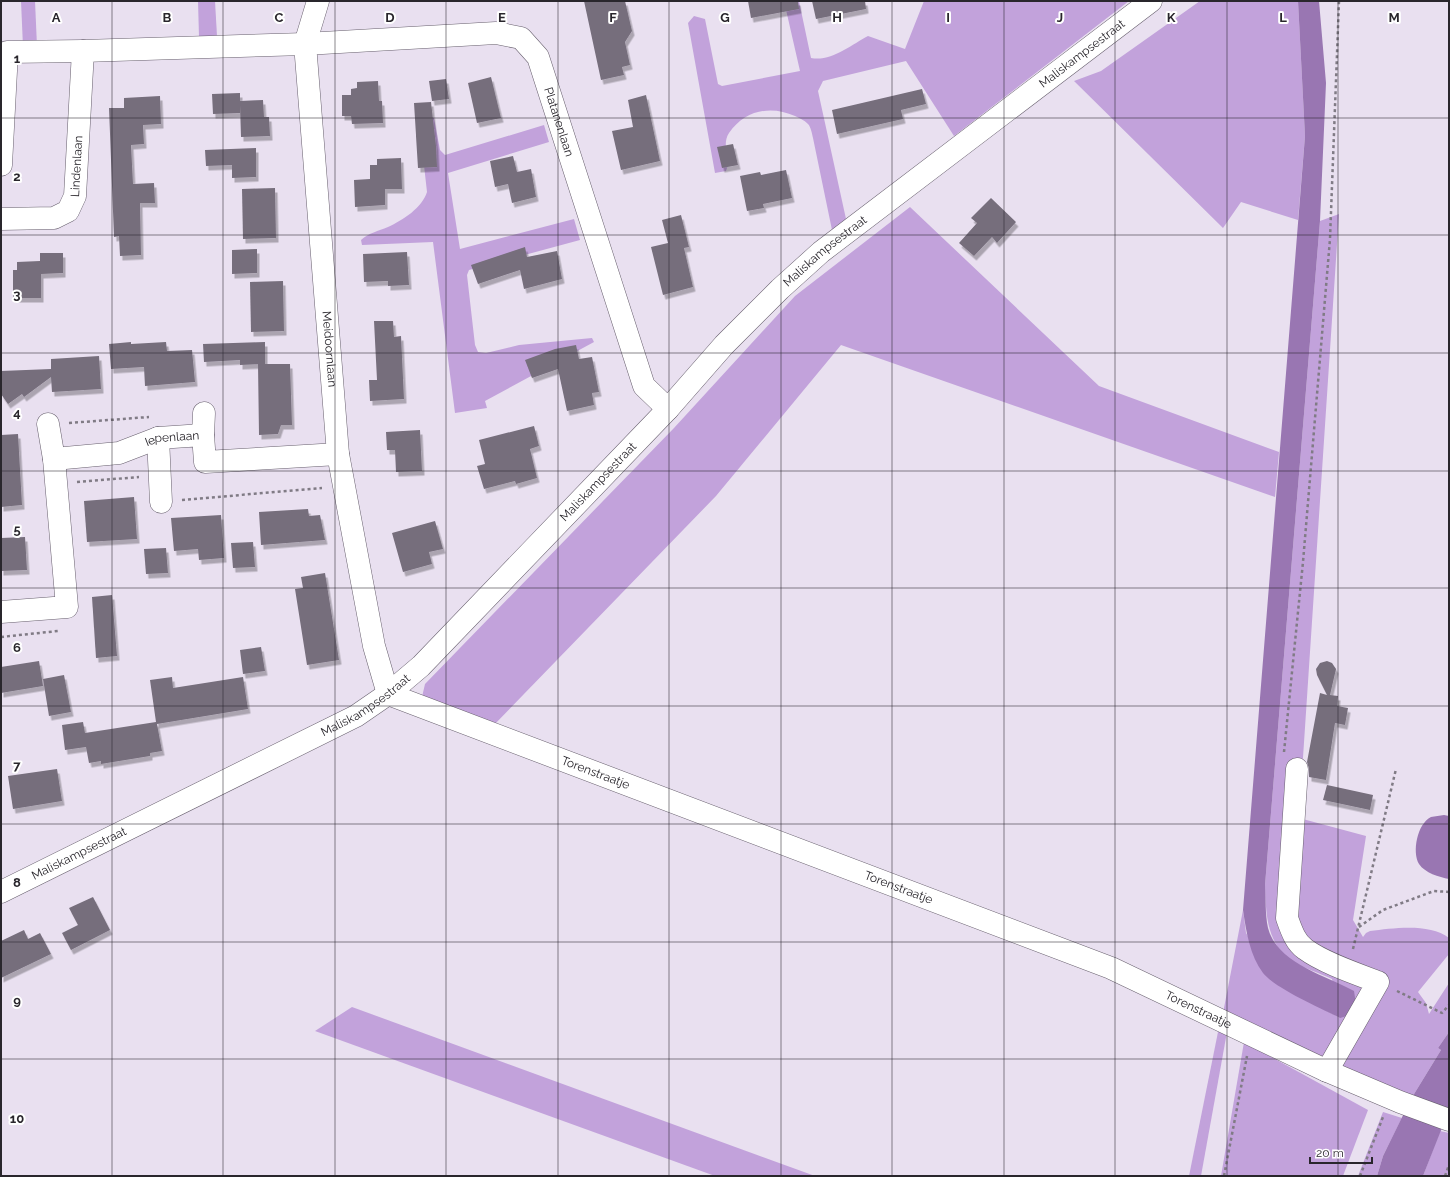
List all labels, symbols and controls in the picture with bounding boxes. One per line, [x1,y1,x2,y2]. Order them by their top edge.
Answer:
text: A [52,10,61,25]
text: B [163,10,172,25]
text: C [275,10,284,25]
text: D [385,10,395,25]
text: E [498,10,506,25]
text: F [609,10,617,25]
text: G [720,10,730,25]
text: H [832,10,842,25]
text: I [946,10,950,25]
text: J [1057,10,1063,25]
text: K [1167,10,1176,25]
text: L [1279,10,1287,25]
text: M [1388,10,1400,25]
street label: Maliskampsestraat [1036,17,1127,91]
text: 1 [14,51,21,66]
street label: Platanenlaan [541,85,577,158]
street label: Lindenlaan [68,135,85,197]
text: 2 [13,169,21,184]
street label: Maliskampsestraat [780,213,870,290]
text: 3 [13,287,21,302]
street label: Meidoornlaan [320,310,340,388]
text: 4 [13,405,21,420]
street label: Iepenlaan [143,428,200,449]
street label: Maliskampsestraat [557,439,639,524]
text: 5 [13,522,21,537]
text: 6 [13,640,21,655]
street label: Maliskampsestraat [319,671,413,739]
street label: Torenstraatje [559,753,632,792]
text: 7 [13,758,21,773]
street label: Maliskampsestraat [29,824,129,883]
street label: Torenstraatje [862,868,935,907]
text: 8 [13,875,21,890]
street label: Torenstraatje [1163,988,1234,1031]
text: 9 [13,993,21,1008]
text: 10 [10,1111,24,1126]
scale bar [1310,1139,1372,1165]
text: 20 m [1316,1146,1344,1160]

